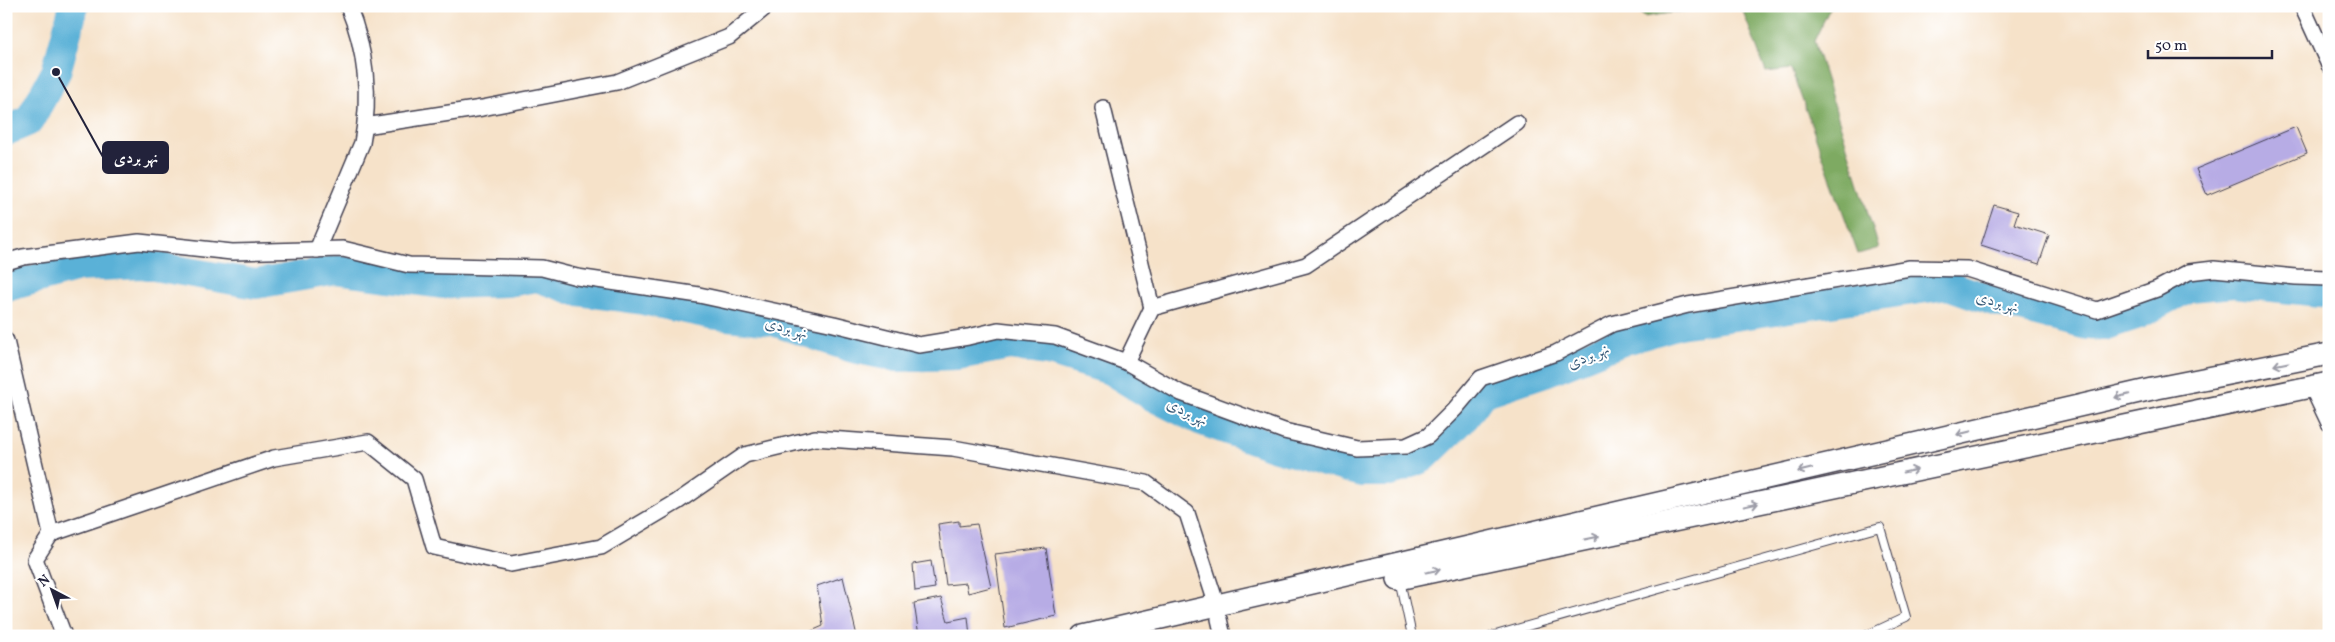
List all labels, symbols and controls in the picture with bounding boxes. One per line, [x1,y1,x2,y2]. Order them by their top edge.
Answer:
scale bar [2148,28,2271,60]
text: 50 m [2155,36,2187,57]
callout: نهر بردى [103,142,168,173]
text: نهر بردى [114,148,158,170]
water label: نهر بردى [1973,286,2022,320]
water label: نهر بردى [762,312,811,346]
water label: نهر بردى [1564,338,1613,375]
one-way arrow [2273,360,2289,369]
one-way arrow [2114,392,2130,401]
water label: نهر بردى [1163,393,1212,432]
one-way arrow [1956,429,1972,438]
one-way arrow [1798,466,1814,475]
one-way arrow [1902,466,1918,475]
one-way arrow [1743,499,1759,509]
one-way arrow [1584,533,1600,542]
north arrow [28,564,78,614]
one-way arrow [1425,566,1441,576]
text: N [34,571,55,592]

